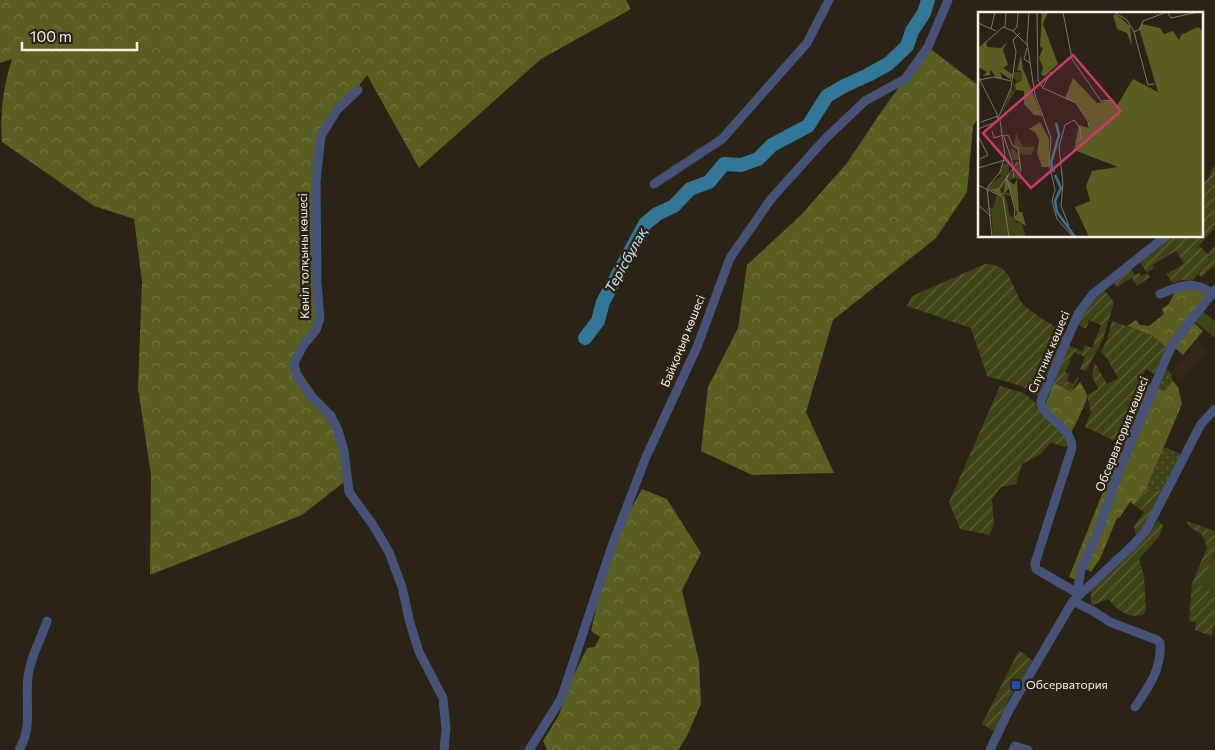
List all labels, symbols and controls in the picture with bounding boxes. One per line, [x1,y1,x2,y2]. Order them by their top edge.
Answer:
inset map [978,12,1202,238]
scale bar [22,20,138,52]
text: 100 m [30,27,72,45]
street label: Көніл толқыны көшесі [295,193,311,319]
water label: Терісбұлақ [601,224,650,295]
street label: Байқоңыр көшесі [657,293,707,389]
street label: Спутник көшесі [1024,308,1072,395]
street label: Обсерватория көшесі [1092,374,1151,493]
place label: Обсерватория [1026,677,1108,691]
marker: Обсерватория [1010,679,1022,691]

